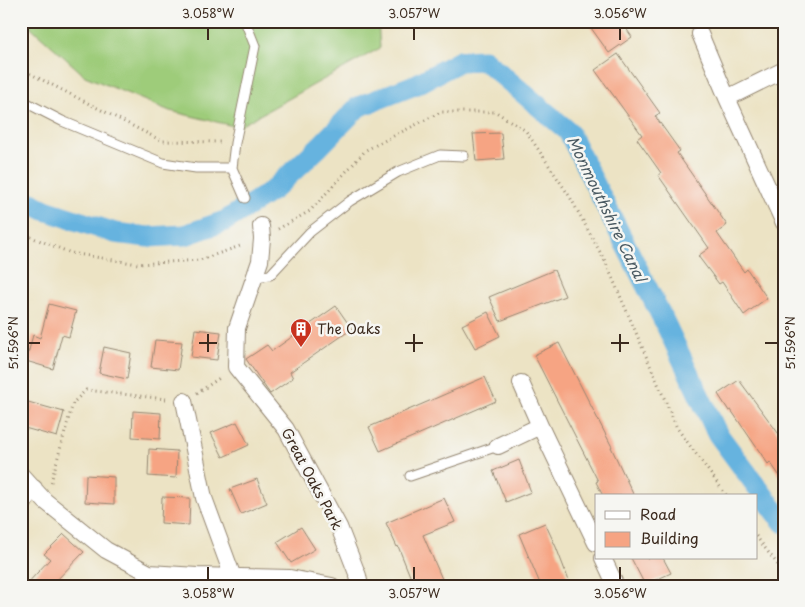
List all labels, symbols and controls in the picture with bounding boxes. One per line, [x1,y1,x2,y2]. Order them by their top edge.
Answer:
text: 3.058°W [182,4,235,22]
text: 3.057°W [388,4,441,22]
text: 3.056°W [593,4,647,22]
water label: Monmouthshire Canal [562,132,654,288]
text: 51.596°N [4,316,22,370]
text: 51.596°N [781,316,799,370]
building icon: The Oaks [289,317,313,348]
place label: The Oaks [317,318,380,339]
street label: Great Oaks Park [277,424,348,534]
legend [595,494,758,560]
text: Road [640,502,676,525]
text: Building [640,526,699,549]
text: 3.058°W [182,584,235,602]
text: 3.057°W [388,584,441,602]
text: 3.056°W [593,584,647,602]

